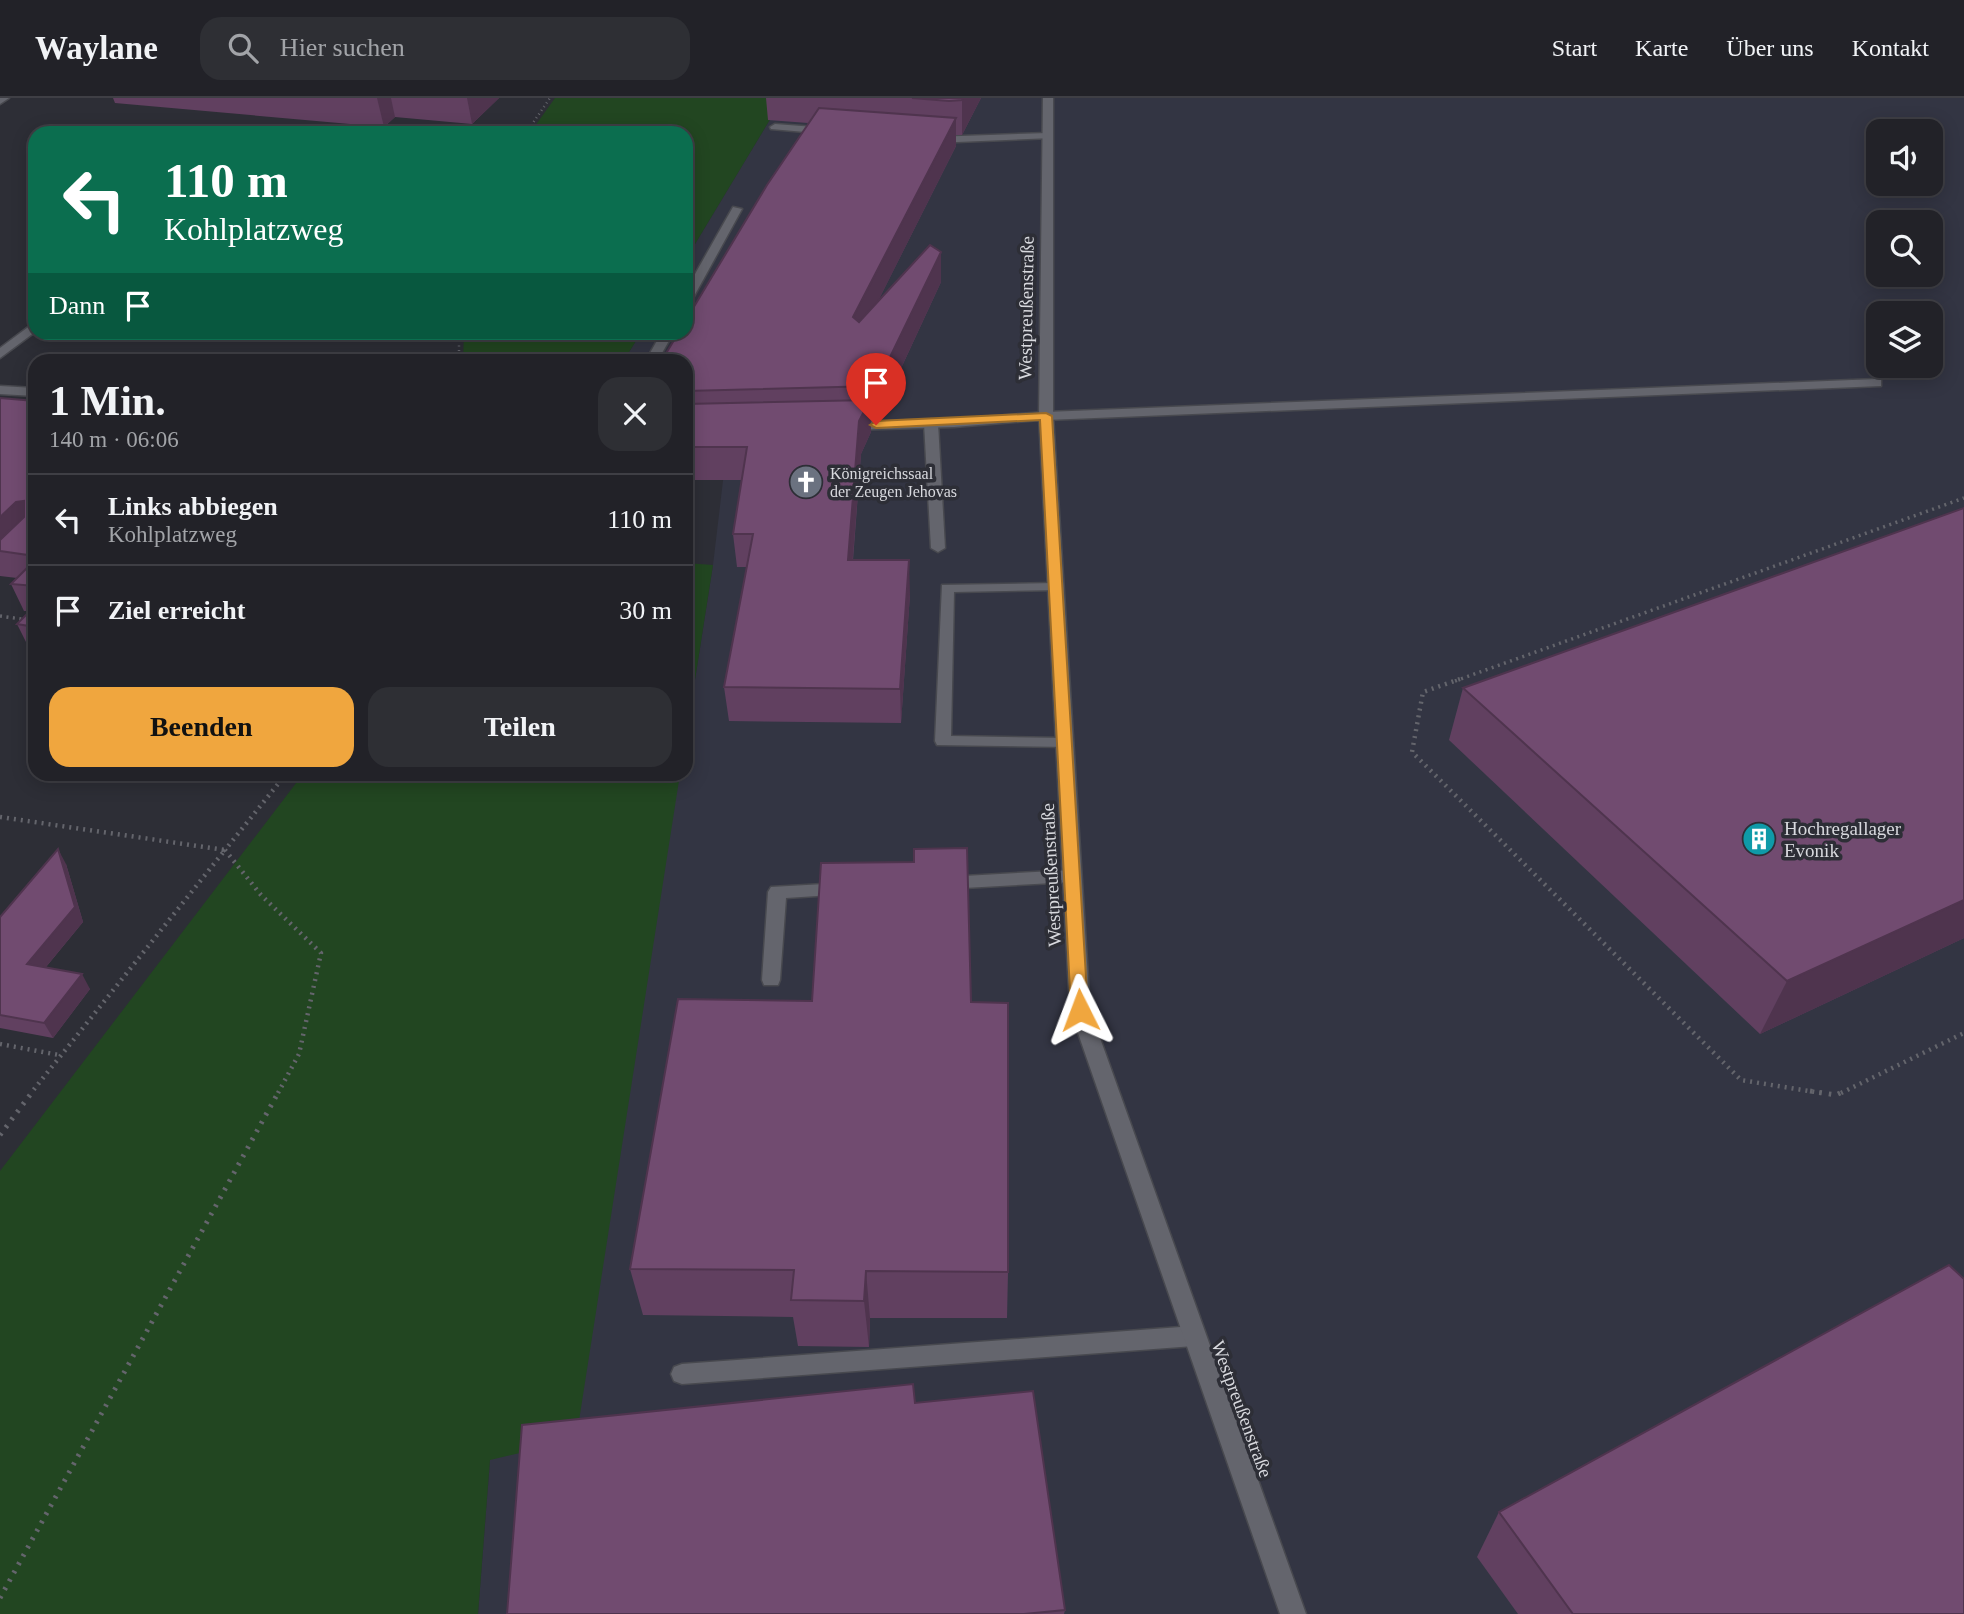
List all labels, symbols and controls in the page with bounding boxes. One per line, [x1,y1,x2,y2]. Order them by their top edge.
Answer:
search box [200,17,690,80]
icon: search [224,29,262,67]
text: Waylane [35,30,158,66]
text: Hier suchen [280,33,405,62]
text: Start [1552,35,1597,61]
text: Karte [1635,35,1688,61]
text: Über uns [1726,35,1814,61]
text: Kontakt [1852,35,1929,61]
map controls [1866,119,1943,378]
button: sound [1866,119,1943,196]
text: 110 m [164,153,288,208]
icon: left [49,154,140,245]
button: search [1866,210,1943,287]
text: Kohlplatzweg [164,211,344,247]
street label: Westpreußenstraße [1014,236,1038,380]
icon: arrive [119,287,157,325]
text: Dann [49,291,105,320]
button: layers [1866,301,1943,378]
pin [846,353,906,425]
icon: arrive [857,364,895,402]
button: close [598,377,672,451]
text: 1 Min. [49,378,166,424]
text: 140 m · 06:06 [49,427,179,452]
church icon: Königreichssaal der Zeugen Jehovas [787,463,825,501]
place label: Königreichssaal der Zeugen Jehovas [830,465,957,501]
text: Links abbiegen [108,492,278,521]
icon: left [49,501,87,539]
text: 110 m [607,505,672,534]
text: Kohlplatzweg [108,522,237,547]
icon: arrive [49,592,87,630]
text: Ziel erreicht [108,596,245,625]
text: 30 m [619,596,672,625]
button: Beenden [49,687,354,767]
button: Teilen [368,687,672,767]
street label: Westpreußenstraße [1037,803,1065,947]
place label: Hochregallager Evonik [1784,818,1902,861]
building icon: Hochregallager Evonik [1740,820,1778,858]
position arrow [1043,973,1117,1047]
street label: Westpreußenstraße [1207,1338,1277,1480]

